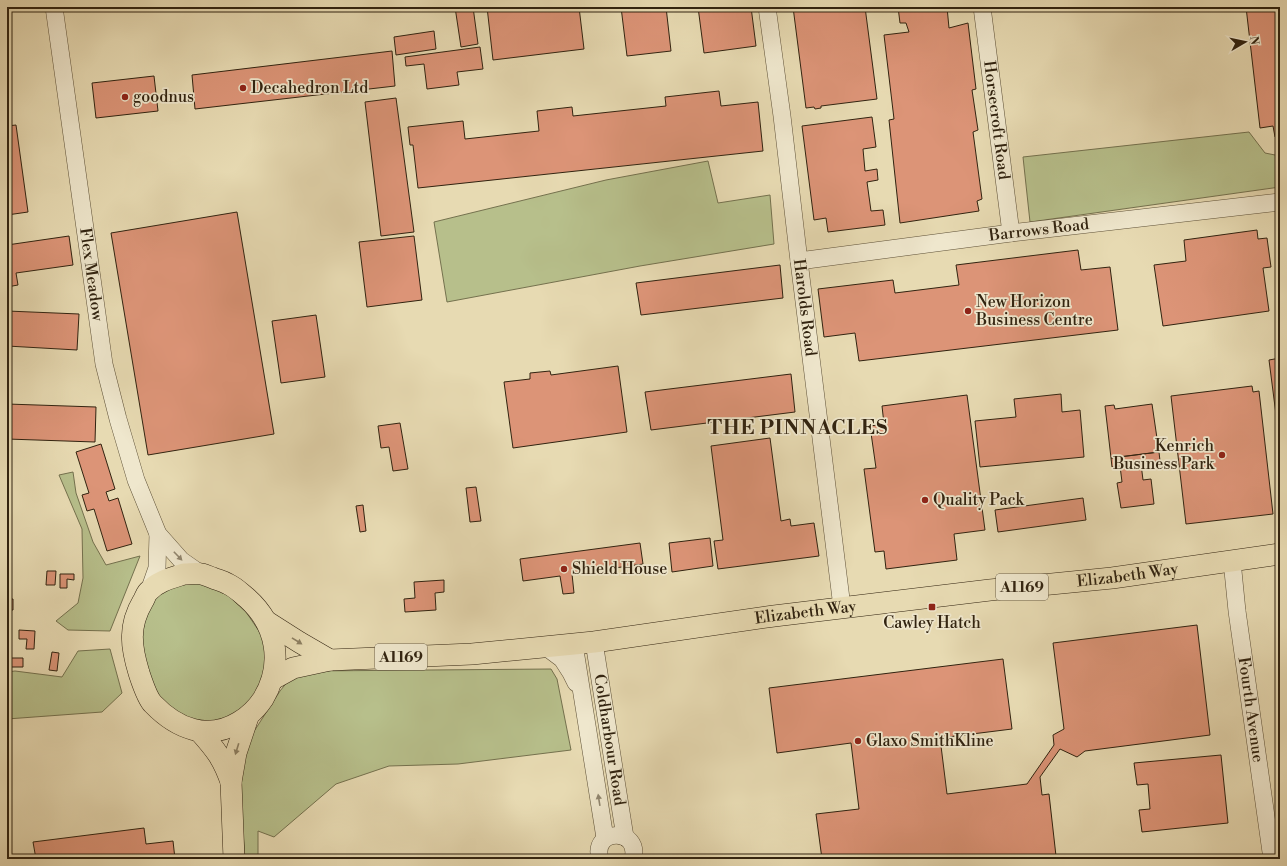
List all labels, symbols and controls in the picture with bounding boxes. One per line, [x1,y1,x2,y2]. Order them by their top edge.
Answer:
north arrow [1225,22,1265,62]
text: N [1246,35,1262,46]
street label: Horsecroft Road [979,59,1014,181]
place label: Decahedron Ltd [251,78,368,98]
marker: Decahedron Ltd [238,83,248,93]
place label: goodnus [133,87,194,107]
marker: goodnus [120,92,130,102]
street label: Barrows Road [987,214,1090,246]
street label: Flex Meadow [75,227,108,323]
street label: Harolds Road [789,258,821,357]
place label: New Horizon Business Centre [975,292,1093,330]
marker: New Horizon Business Centre [963,306,973,316]
district label: THE PINNACLES [708,416,888,441]
place label: Kenrich Business Park [1112,436,1216,474]
marker: Kenrich Business Park [1217,450,1227,460]
place label: Quality Pack [933,490,1026,510]
marker: Quality Pack [920,495,930,505]
one-way arrow [173,551,183,561]
place label: Shield House [572,559,667,579]
street label: Elizabeth Way [1076,559,1180,591]
marker: Shield House [559,564,569,574]
road number: A1169 [996,574,1048,600]
street label: Elizabeth Way [753,596,858,629]
marker: Cawley Hatch [927,602,937,612]
place label: Cawley Hatch [883,613,981,633]
one-way arrow [292,637,303,645]
road number: A1169 [375,644,427,670]
street label: Fourth Avenue [1234,656,1268,764]
street label: Coldharbour Road [589,673,630,807]
place label: Glaxo SmithKline [866,731,994,751]
marker: Glaxo SmithKline [853,736,863,746]
one-way arrow [234,743,240,755]
one-way arrow [596,794,602,806]

